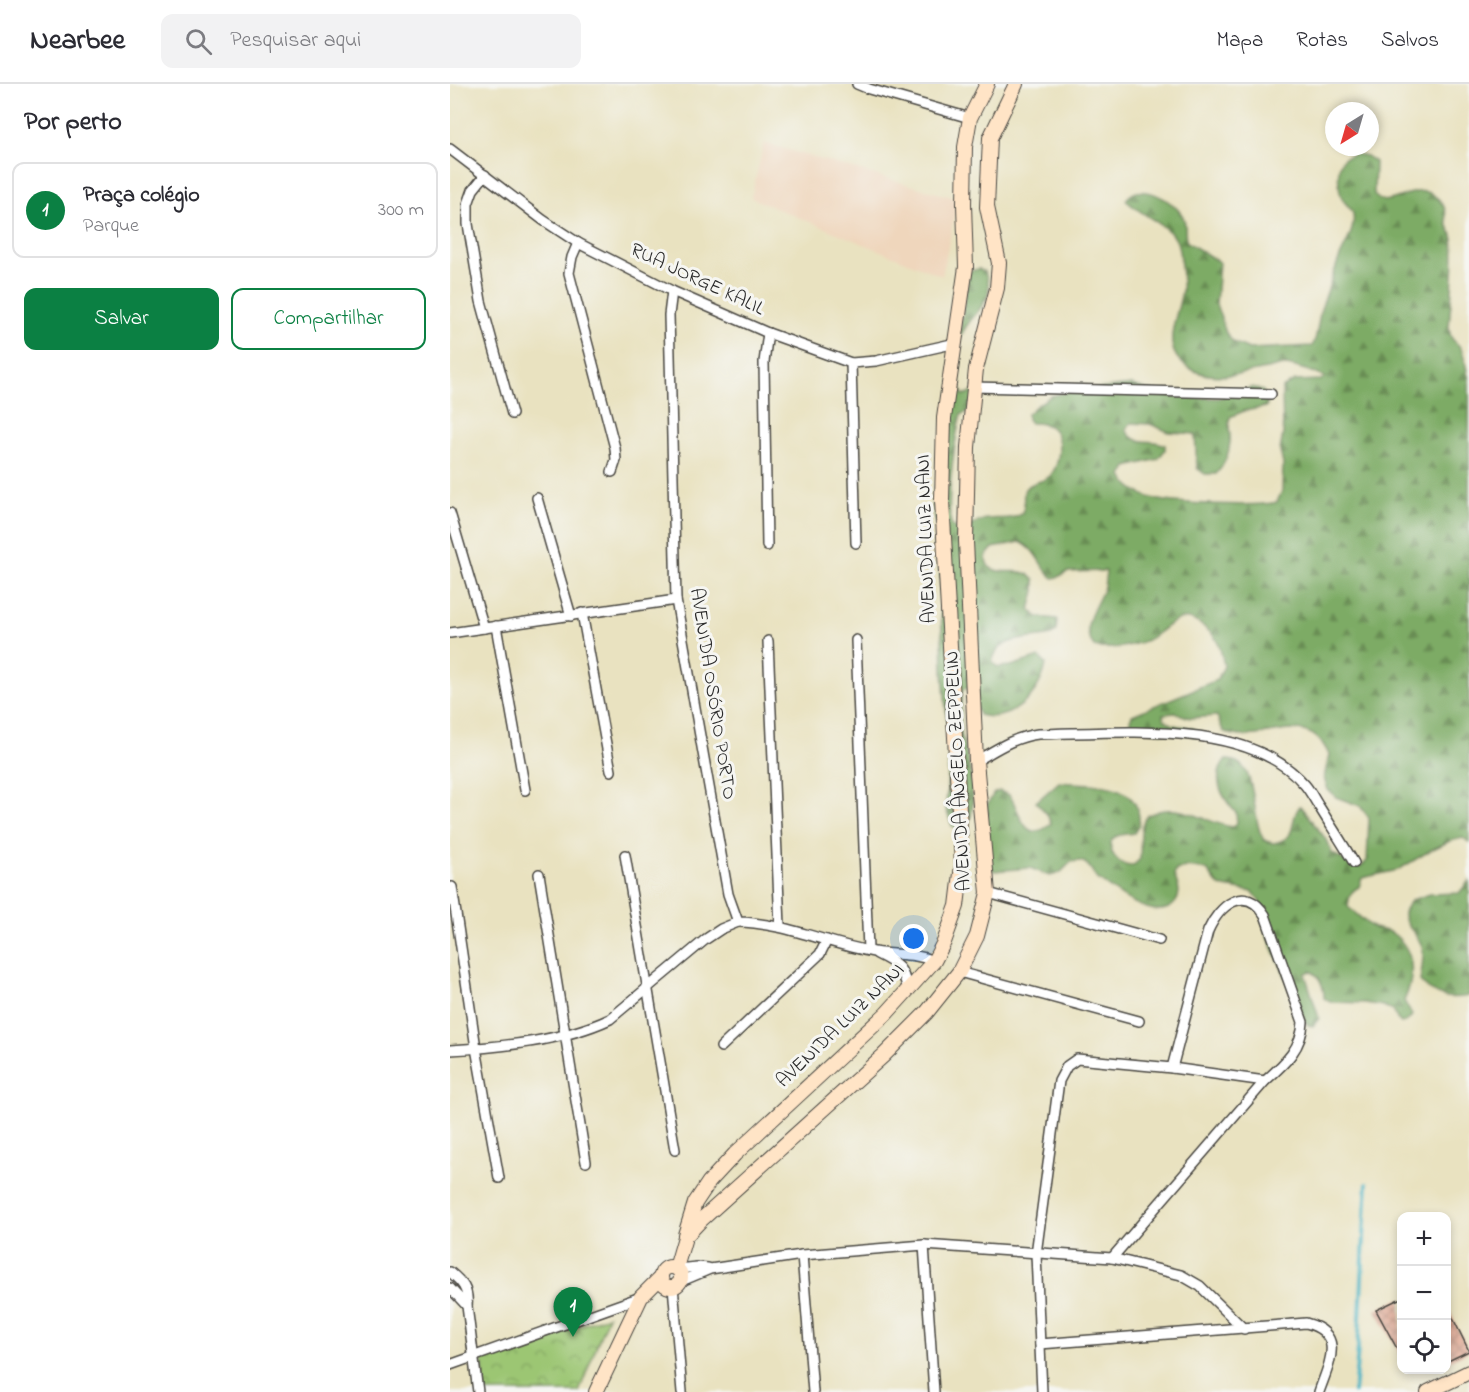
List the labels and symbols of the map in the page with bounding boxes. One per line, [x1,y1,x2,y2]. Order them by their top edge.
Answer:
north arrow [1325,102,1379,156]
street label: RUA JORGE KALIL [625,236,769,324]
street label: AVENIDA LUIZ NANI [910,454,944,624]
street label: AVENIDA OSÓRIO PORTO [681,586,743,802]
street label: AVENIDA ÂNGELO ZEPPELIN [938,650,980,892]
your location [899,924,928,953]
street label: AVENIDA LUIZ NANI [770,957,912,1095]
pin: 1 [554,1288,592,1337]

